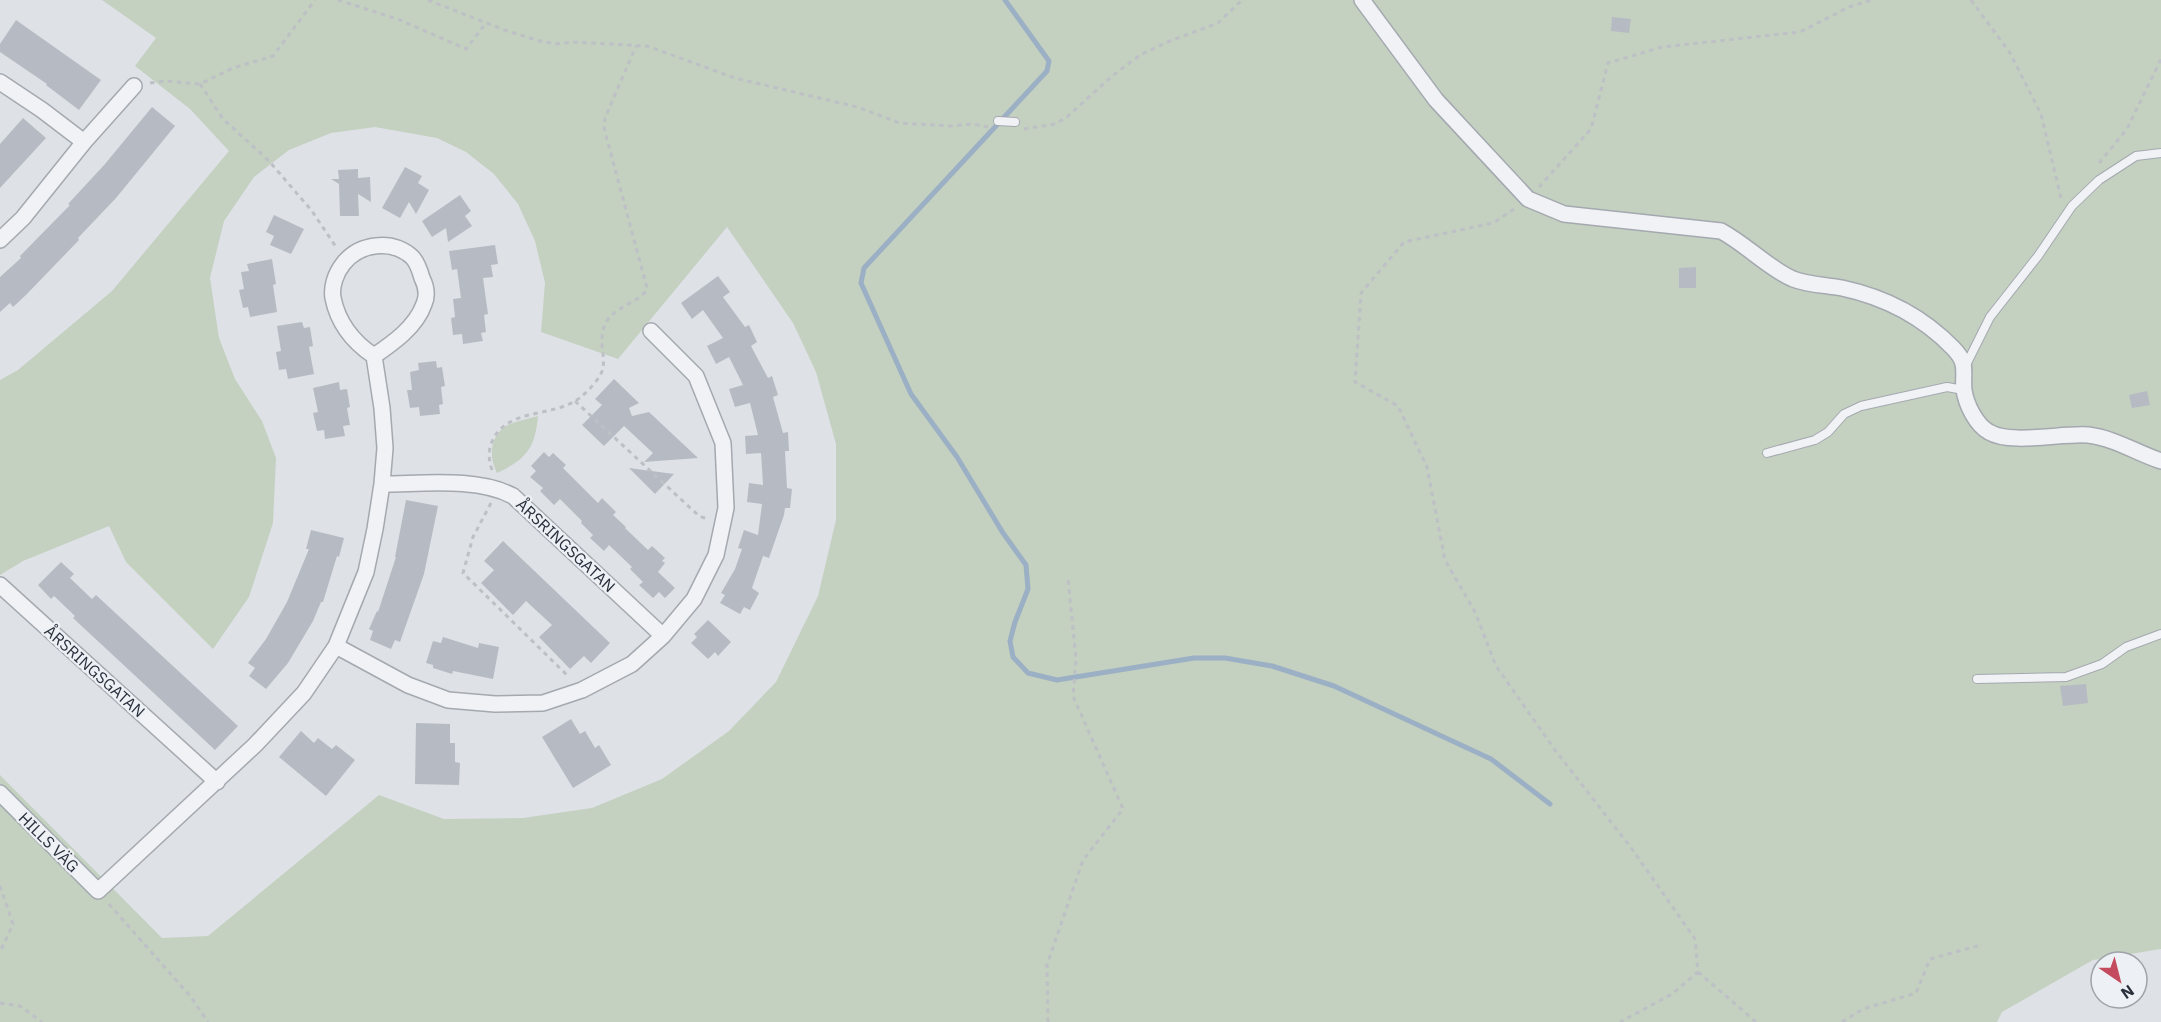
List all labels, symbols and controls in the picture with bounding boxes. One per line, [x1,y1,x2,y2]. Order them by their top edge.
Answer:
street label: ÅRSRINGSGATAN [512,493,620,596]
street label: ÅRSRINGSGATAN [41,620,150,721]
street label: HILLS VÄG [15,808,83,876]
north arrow [2089,950,2149,1010]
text: N [2117,981,2138,1004]

